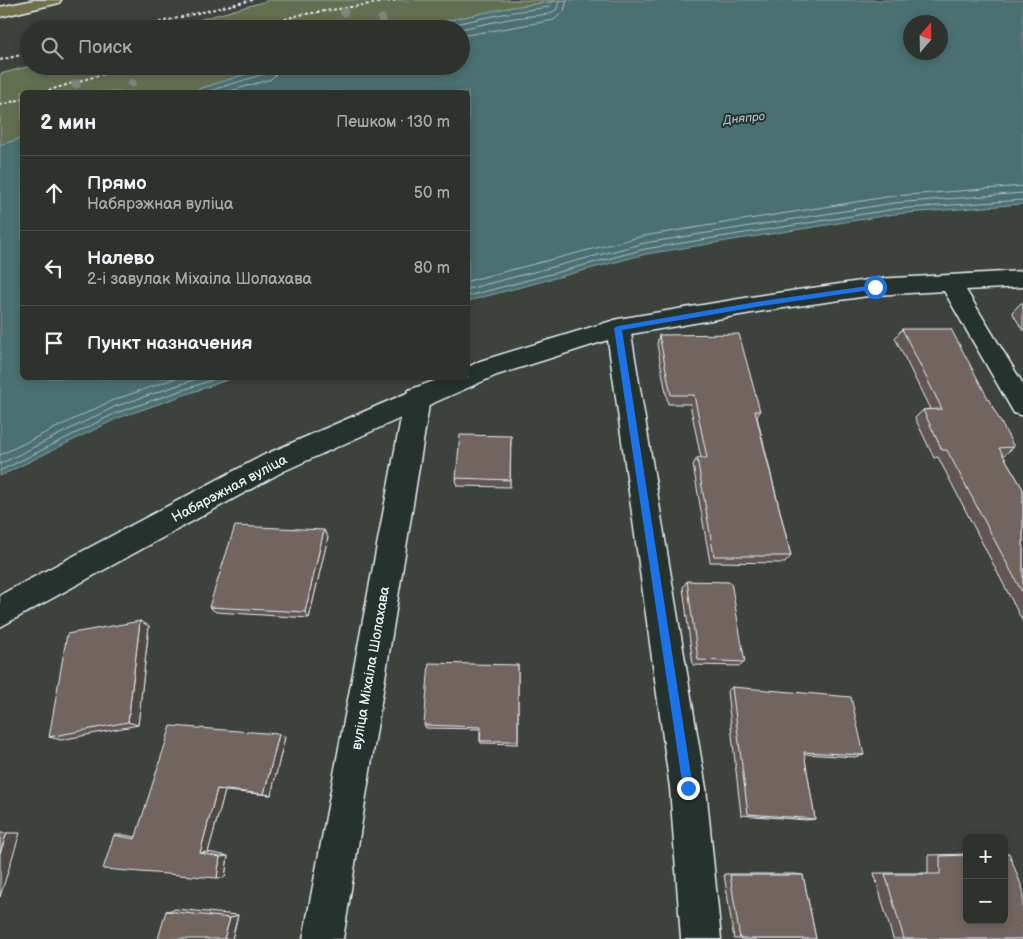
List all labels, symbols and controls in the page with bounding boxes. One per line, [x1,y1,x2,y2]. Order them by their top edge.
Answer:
north arrow [903,15,948,60]
search box [20,20,470,75]
icon: search [38,34,66,62]
text: Поиск [78,36,132,59]
water label: Дняпро [721,109,766,128]
text: 2 мин [40,110,96,135]
text: Пешком · 130 m [336,113,450,132]
text: Прямо [87,172,147,195]
icon: ahead [40,179,68,207]
text: 50 m [414,184,450,203]
text: Набярэжная вуліца [87,195,234,214]
text: Налево [87,247,154,270]
icon: left [40,254,68,282]
text: 80 m [414,259,450,278]
text: 2-і завулак Міхаіла Шолахава [87,270,312,289]
route start [864,276,887,299]
icon: arrive [40,329,68,357]
text: Пункт назначения [87,332,252,355]
street label: Набярэжная вуліца [169,451,290,526]
street label: вуліца Міхаіла Шолахава [348,584,393,751]
route end [677,777,700,800]
map controls [963,834,1008,924]
button: + [963,834,1008,879]
button: − [963,879,1008,924]

